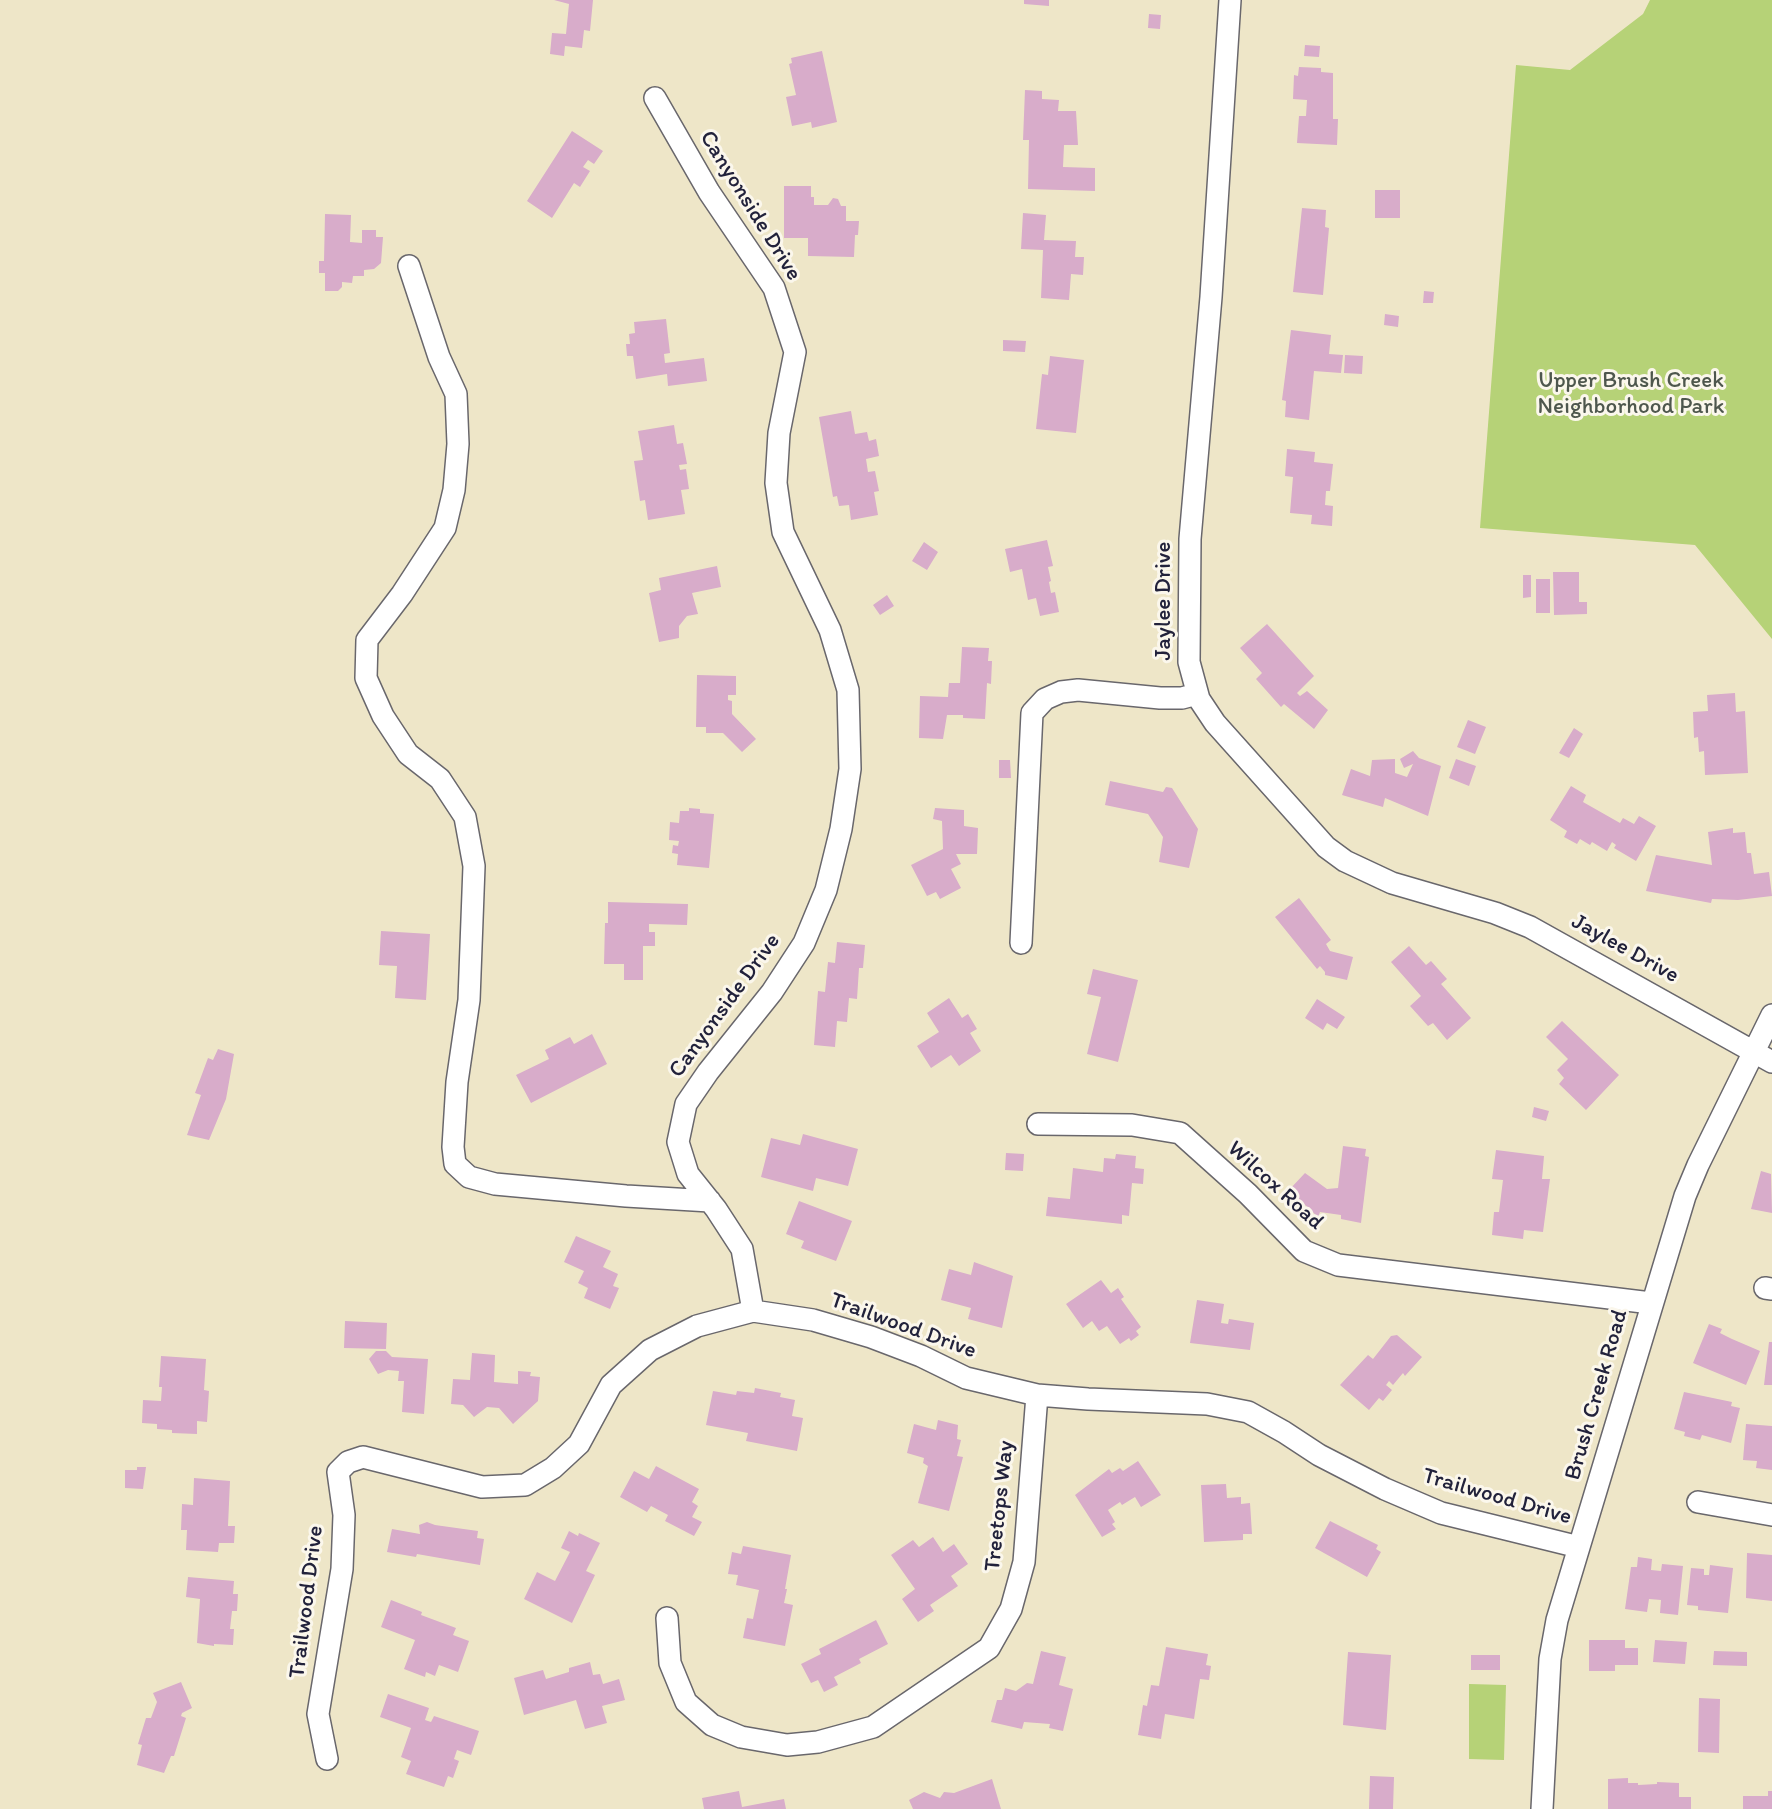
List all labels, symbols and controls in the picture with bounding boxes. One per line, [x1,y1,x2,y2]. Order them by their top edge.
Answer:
street label: Canyonside Drive [693,126,807,286]
park label: Upper Brush Creek Neighborhood Park [1538,367,1724,421]
street label: Jaylee Drive [1150,542,1178,660]
street label: Jaylee Drive [1566,908,1684,990]
street label: Canyonside Drive [663,928,787,1084]
street label: Wilcox Road [1221,1135,1329,1237]
street label: Trailwood Drive [826,1287,980,1365]
street label: Brush Creek Road [1559,1306,1635,1484]
street label: Treetops Way [979,1439,1021,1573]
street label: Trailwood Drive [1419,1463,1575,1531]
street label: Trailwood Drive [284,1524,330,1680]

